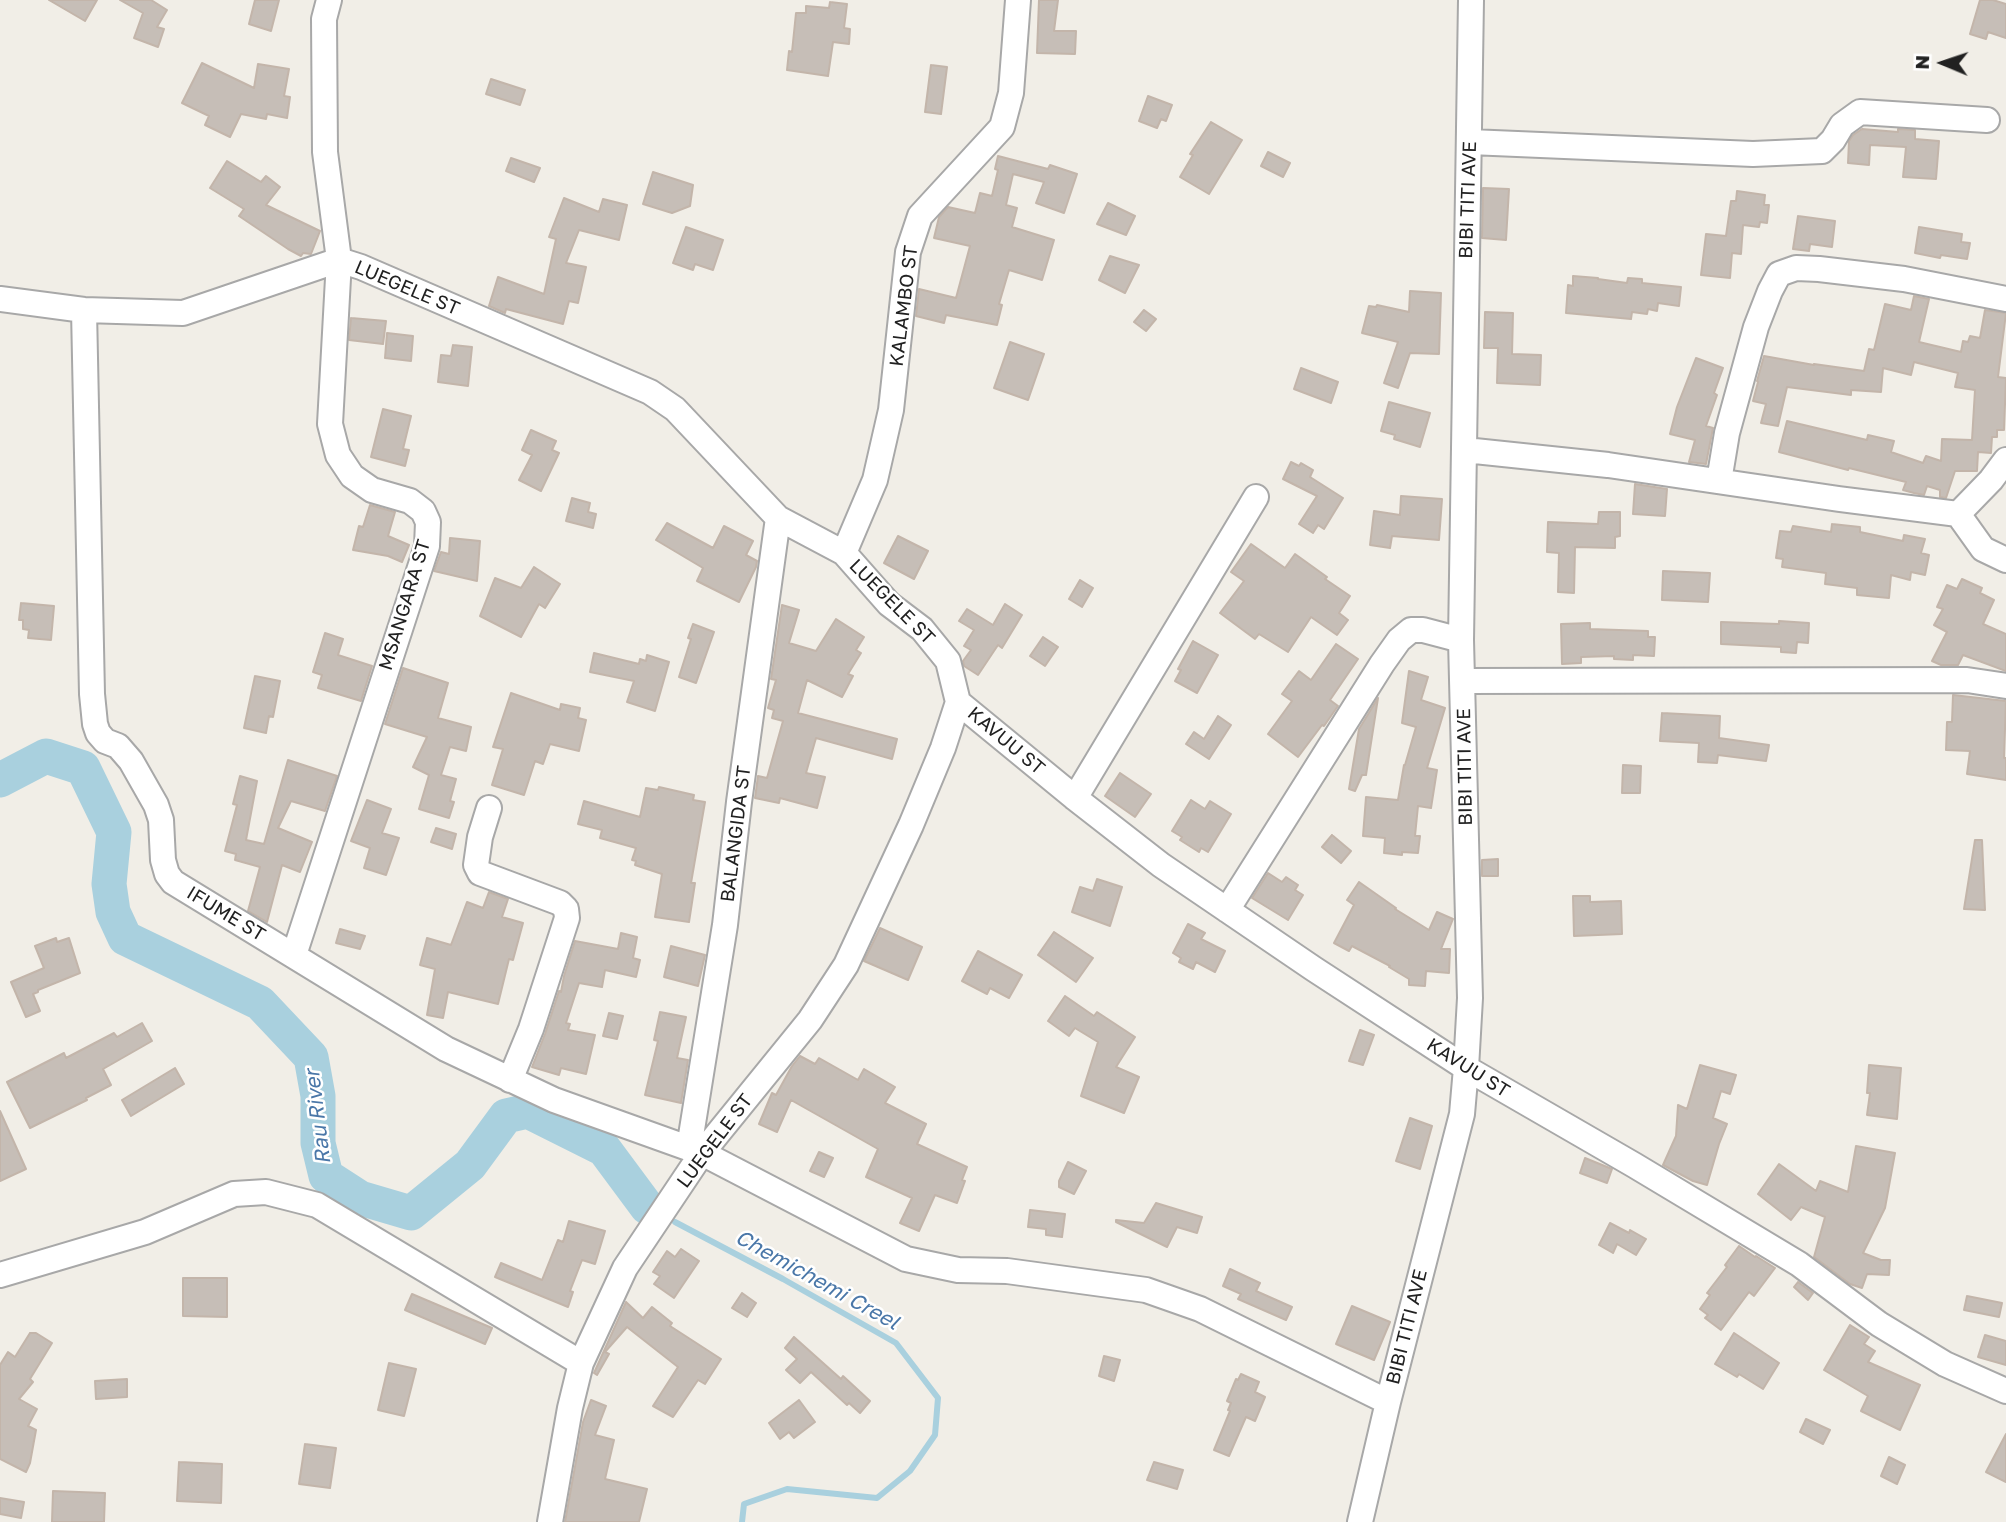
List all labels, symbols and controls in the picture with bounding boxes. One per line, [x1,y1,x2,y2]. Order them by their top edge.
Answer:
north arrow [1908,28,1978,98]
text: N [1910,55,1933,70]
street label: BIBI TITI AVE [1455,141,1481,259]
street label: KALAMBO ST [885,244,923,368]
street label: LUEGELE ST [351,256,463,320]
street label: MSANGARA ST [374,537,436,673]
street label: LUEGELE ST [845,555,939,649]
street label: KAVUU ST [963,702,1049,780]
street label: BIBI TITI AVE [1453,708,1477,826]
street label: BALANGIDA ST [716,765,756,903]
street label: IFUME ST [183,882,269,946]
street label: KAVUU ST [1422,1034,1514,1102]
water label: Rau River [300,1068,336,1166]
street label: LUEGELE ST [672,1090,758,1192]
water label: Chemichemi Creel [731,1225,903,1335]
street label: BIBI TITI AVE [1382,1267,1432,1387]

